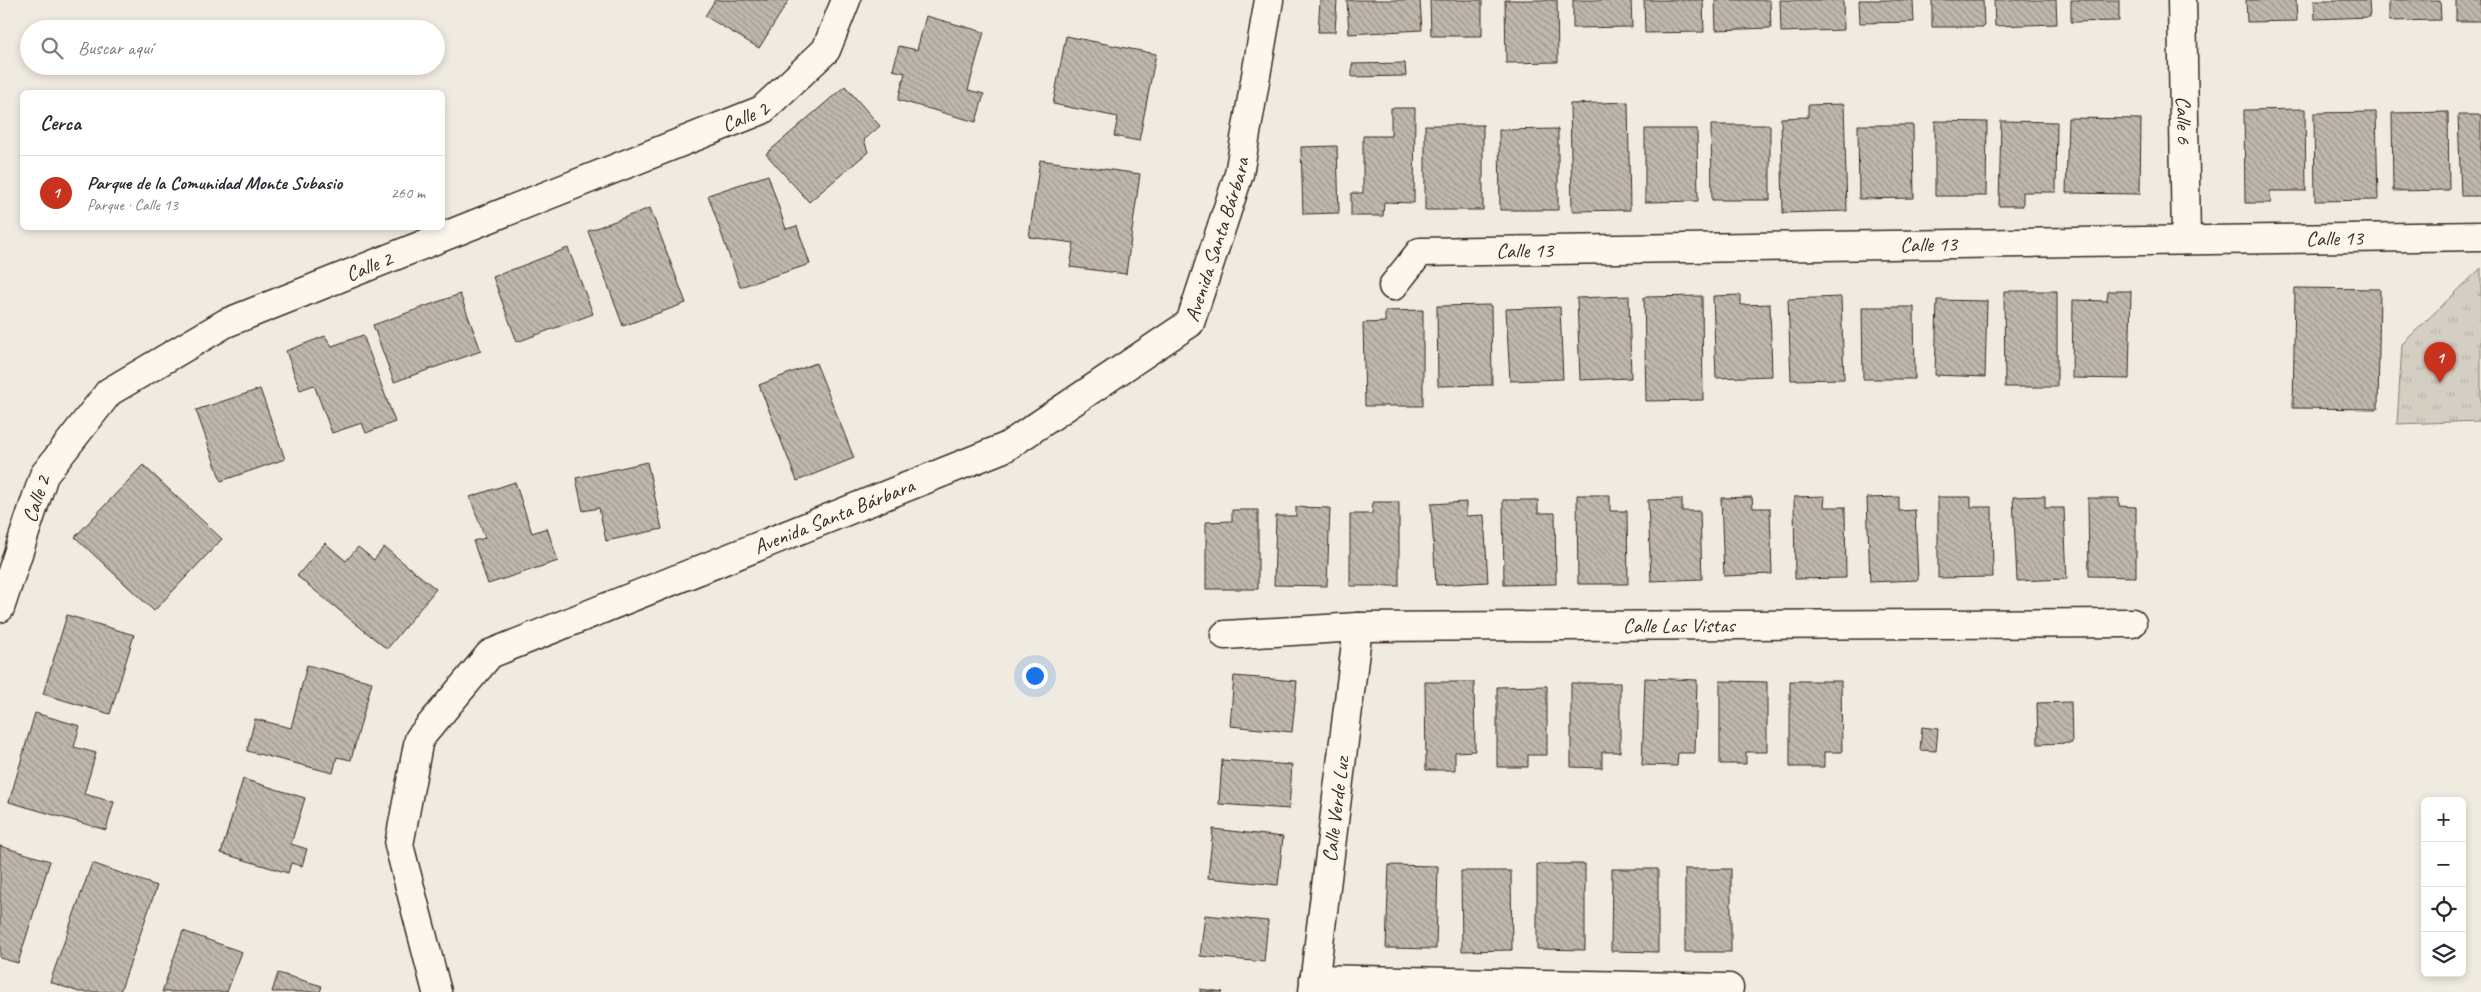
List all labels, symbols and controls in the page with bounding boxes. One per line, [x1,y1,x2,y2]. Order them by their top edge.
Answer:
search box [20,20,445,75]
icon: search [38,34,66,62]
text: Buscar aquí [78,36,152,60]
street label: Calle 2 [718,96,776,138]
street label: Calle 6 [2171,96,2197,145]
text: Cerca [40,110,81,136]
street label: Avenida Santa Bárbara [1178,154,1255,325]
text: Parque de la Comunidad Monte Subasio [87,171,342,195]
text: 1 [52,183,60,203]
text: 260 m [391,183,425,203]
text: Parque · Calle 13 [87,195,178,215]
street label: Calle 13 [2306,225,2365,252]
street label: Calle 13 [1900,231,1959,258]
street label: Calle 13 [1496,237,1555,264]
street label: Calle 2 [342,245,397,287]
pin: 1 [2424,342,2456,383]
street label: Calle 2 [16,471,56,526]
street label: Avenida Santa Bárbara [750,472,919,560]
street label: Calle Las Vistas [1623,612,1737,639]
your location [1022,663,1048,689]
street label: Calle Verde Luz [1316,753,1355,863]
map controls [2421,797,2466,977]
button: + [2421,797,2466,842]
button: − [2421,842,2466,887]
button: locate [2421,887,2466,932]
button: layers [2421,932,2466,977]

